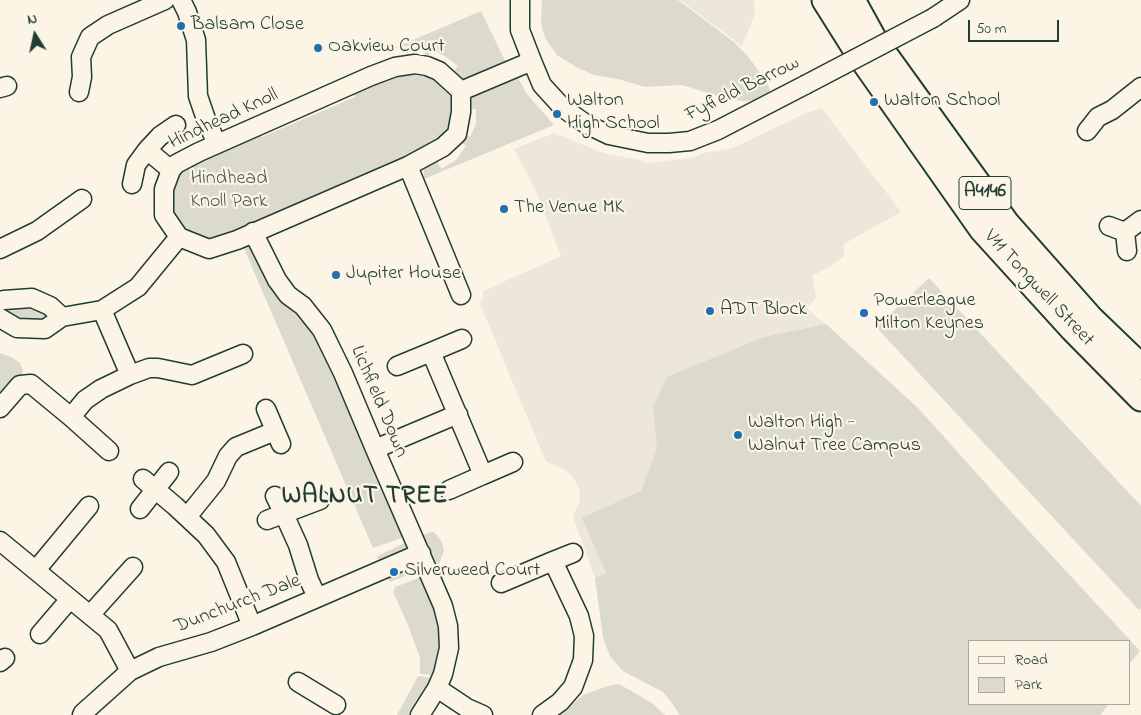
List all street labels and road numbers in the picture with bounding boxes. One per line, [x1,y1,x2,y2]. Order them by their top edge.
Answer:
street label: Fyfield Barrow [682,52,804,128]
street label: Hindhead Knoll [166,84,282,156]
road number: A4146 [959,177,1011,210]
street label: V11 Tongwell Street [978,226,1098,352]
street label: Lichfield Down [344,343,412,461]
street label: Dunchurch Dale [172,570,304,640]

